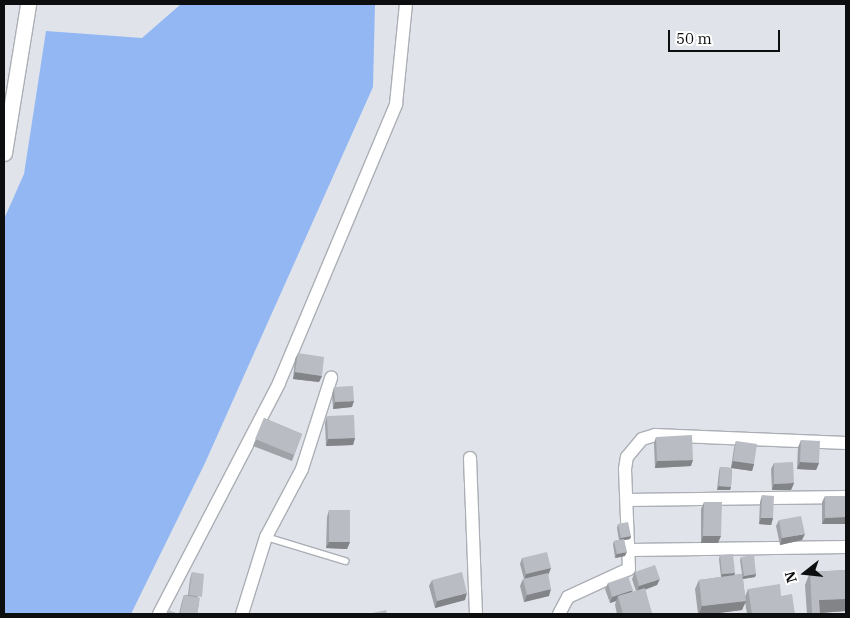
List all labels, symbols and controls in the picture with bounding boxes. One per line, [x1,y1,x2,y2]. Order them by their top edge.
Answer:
scale bar [670,20,782,52]
text: 50 m [676,29,712,48]
north arrow [780,548,830,598]
text: N [780,569,801,585]

